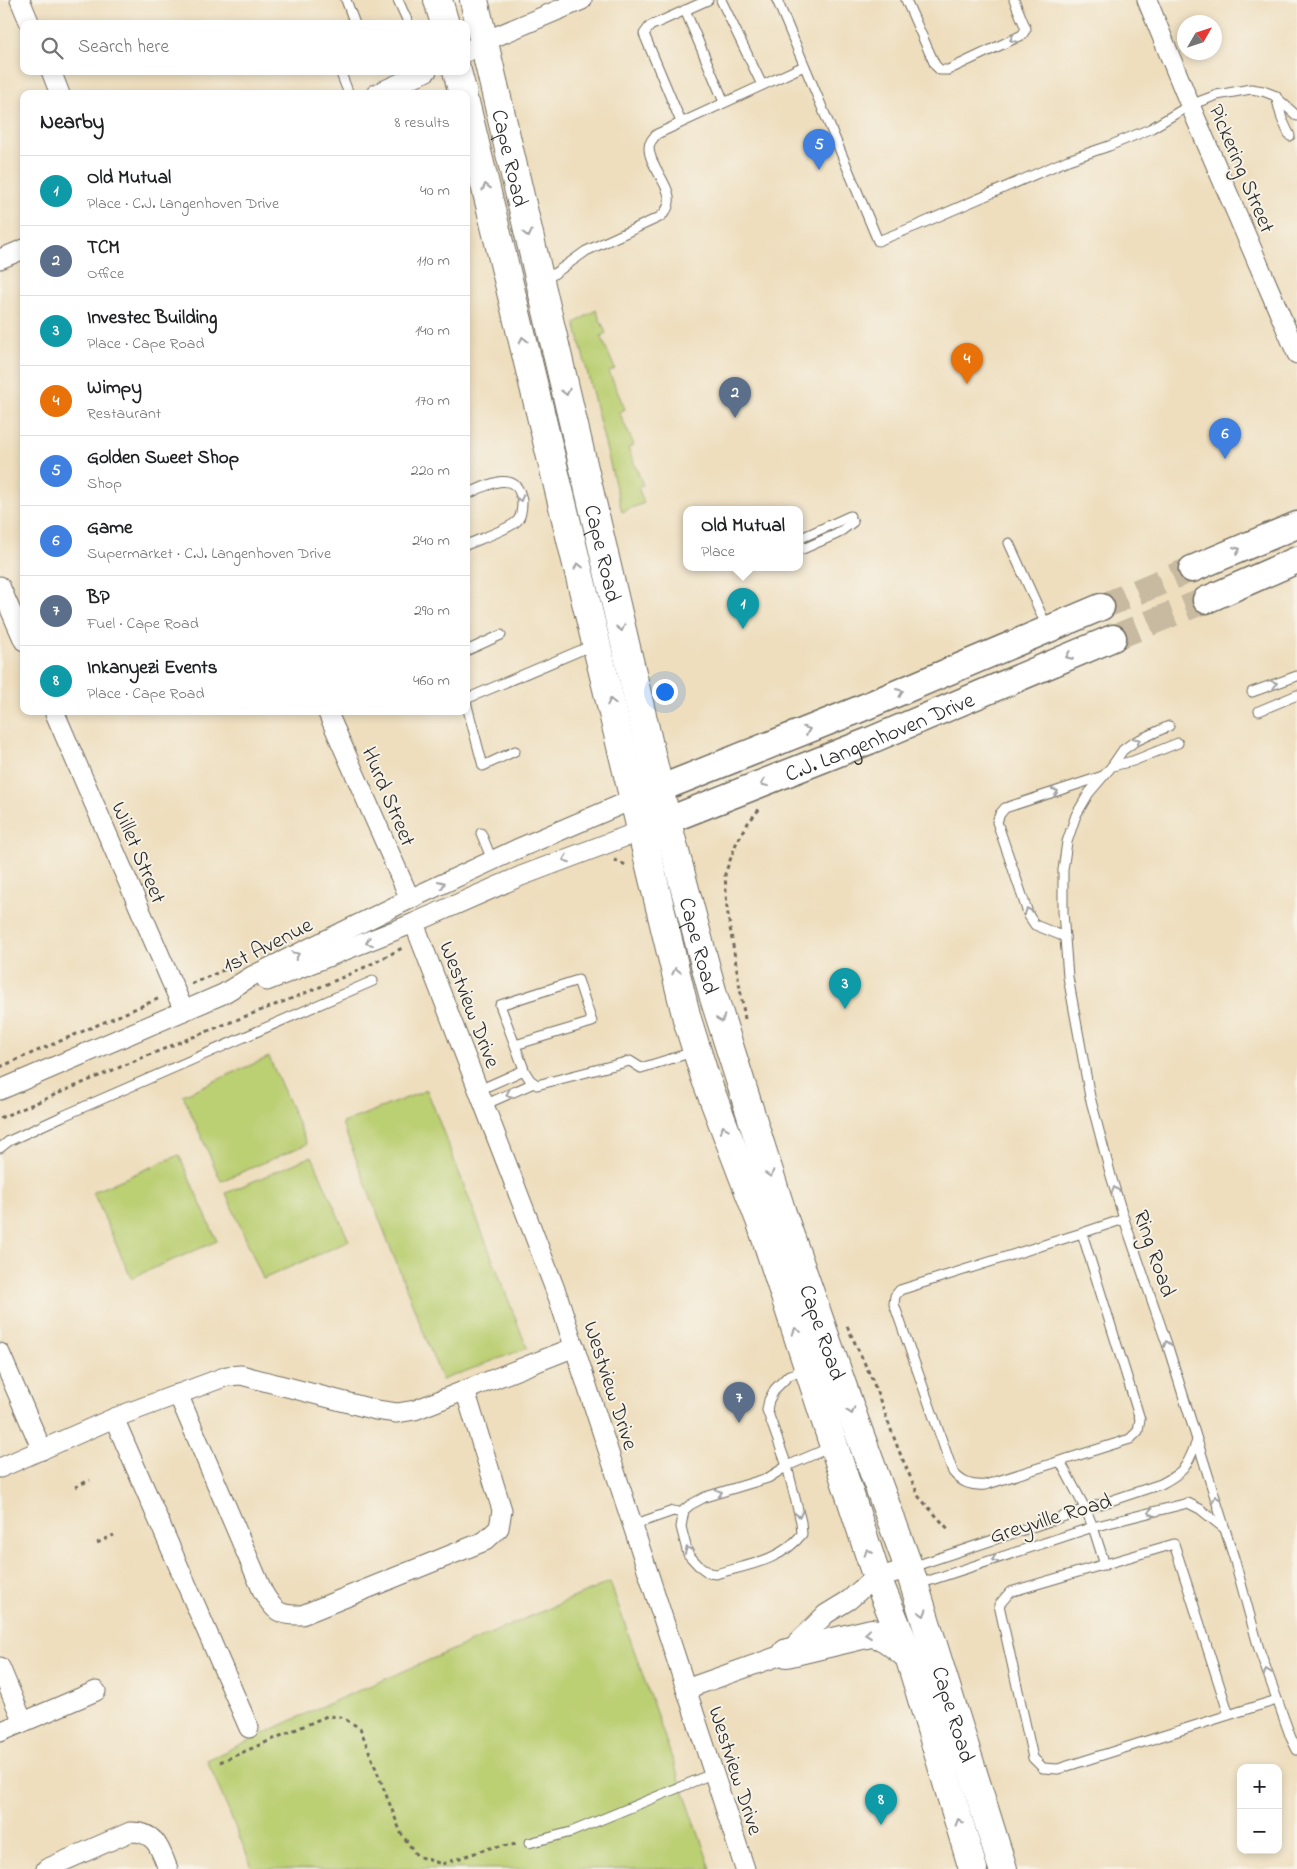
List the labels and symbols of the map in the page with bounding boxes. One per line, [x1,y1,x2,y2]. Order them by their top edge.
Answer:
north arrow [1177,15,1222,60]
one-way arrow [1009,33,1018,44]
street label: Pickering Street [1198,100,1282,239]
street label: Cape Road [481,106,535,210]
pin: 5 [803,129,835,170]
one-way arrow [481,182,492,191]
one-way arrow [522,230,533,239]
one-way arrow [518,336,529,345]
pin: 4 [951,343,983,384]
pin: 2 [719,377,751,418]
one-way arrow [560,388,571,397]
pin: 6 [1209,418,1241,459]
one-way arrow [514,494,525,503]
street label: Cape Road [574,502,628,606]
one-way arrow [1232,546,1241,557]
one-way arrow [573,562,584,571]
pin: 1 [727,588,759,629]
one-way arrow [615,624,626,633]
one-way arrow [1065,650,1074,661]
your location [652,679,678,705]
one-way arrow [1270,680,1278,690]
street label: C.J. Langenhoven Drive [781,685,980,792]
one-way arrow [895,687,904,698]
one-way arrow [606,697,617,706]
one-way arrow [802,725,811,736]
one-way arrow [1132,737,1141,747]
street label: Hurd Street [352,742,423,852]
one-way arrow [760,777,769,787]
one-way arrow [1050,788,1058,798]
street label: Willet Street [101,797,173,910]
one-way arrow [563,853,571,863]
one-way arrow [437,879,446,890]
street label: Cape Road [669,894,725,998]
one-way arrow [1024,907,1034,916]
street label: 1st Avenue [218,910,319,983]
one-way arrow [365,935,374,946]
street label: Westview Drive [429,937,507,1073]
one-way arrow [291,951,300,961]
one-way arrow [671,967,682,976]
pin: 3 [829,968,861,1009]
one-way arrow [715,1015,725,1023]
one-way arrow [505,1087,514,1098]
one-way arrow [720,1125,730,1133]
one-way arrow [764,1170,774,1178]
one-way arrow [1111,1187,1121,1195]
street label: Ring Road [1122,1206,1183,1302]
street label: Cape Road [789,1281,852,1385]
street label: Westview Drive [573,1317,645,1455]
one-way arrow [792,1328,802,1336]
one-way arrow [1162,1341,1172,1349]
pin: 7 [723,1382,755,1423]
one-way arrow [845,1406,855,1415]
street label: Greyville Road [986,1486,1116,1555]
one-way arrow [714,1488,722,1498]
one-way arrow [1211,1496,1221,1504]
one-way arrow [1147,1506,1156,1517]
one-way arrow [793,1509,804,1518]
one-way arrow [684,1546,695,1555]
one-way arrow [864,1549,874,1557]
one-way arrow [992,1553,1000,1563]
one-way arrow [917,1609,927,1617]
one-way arrow [863,1629,871,1640]
street label: Cape Road [922,1663,982,1767]
one-way arrow [1263,1668,1273,1677]
street label: Westview Drive [698,1702,770,1840]
pin: 8 [865,1784,897,1825]
one-way arrow [954,1819,964,1827]

